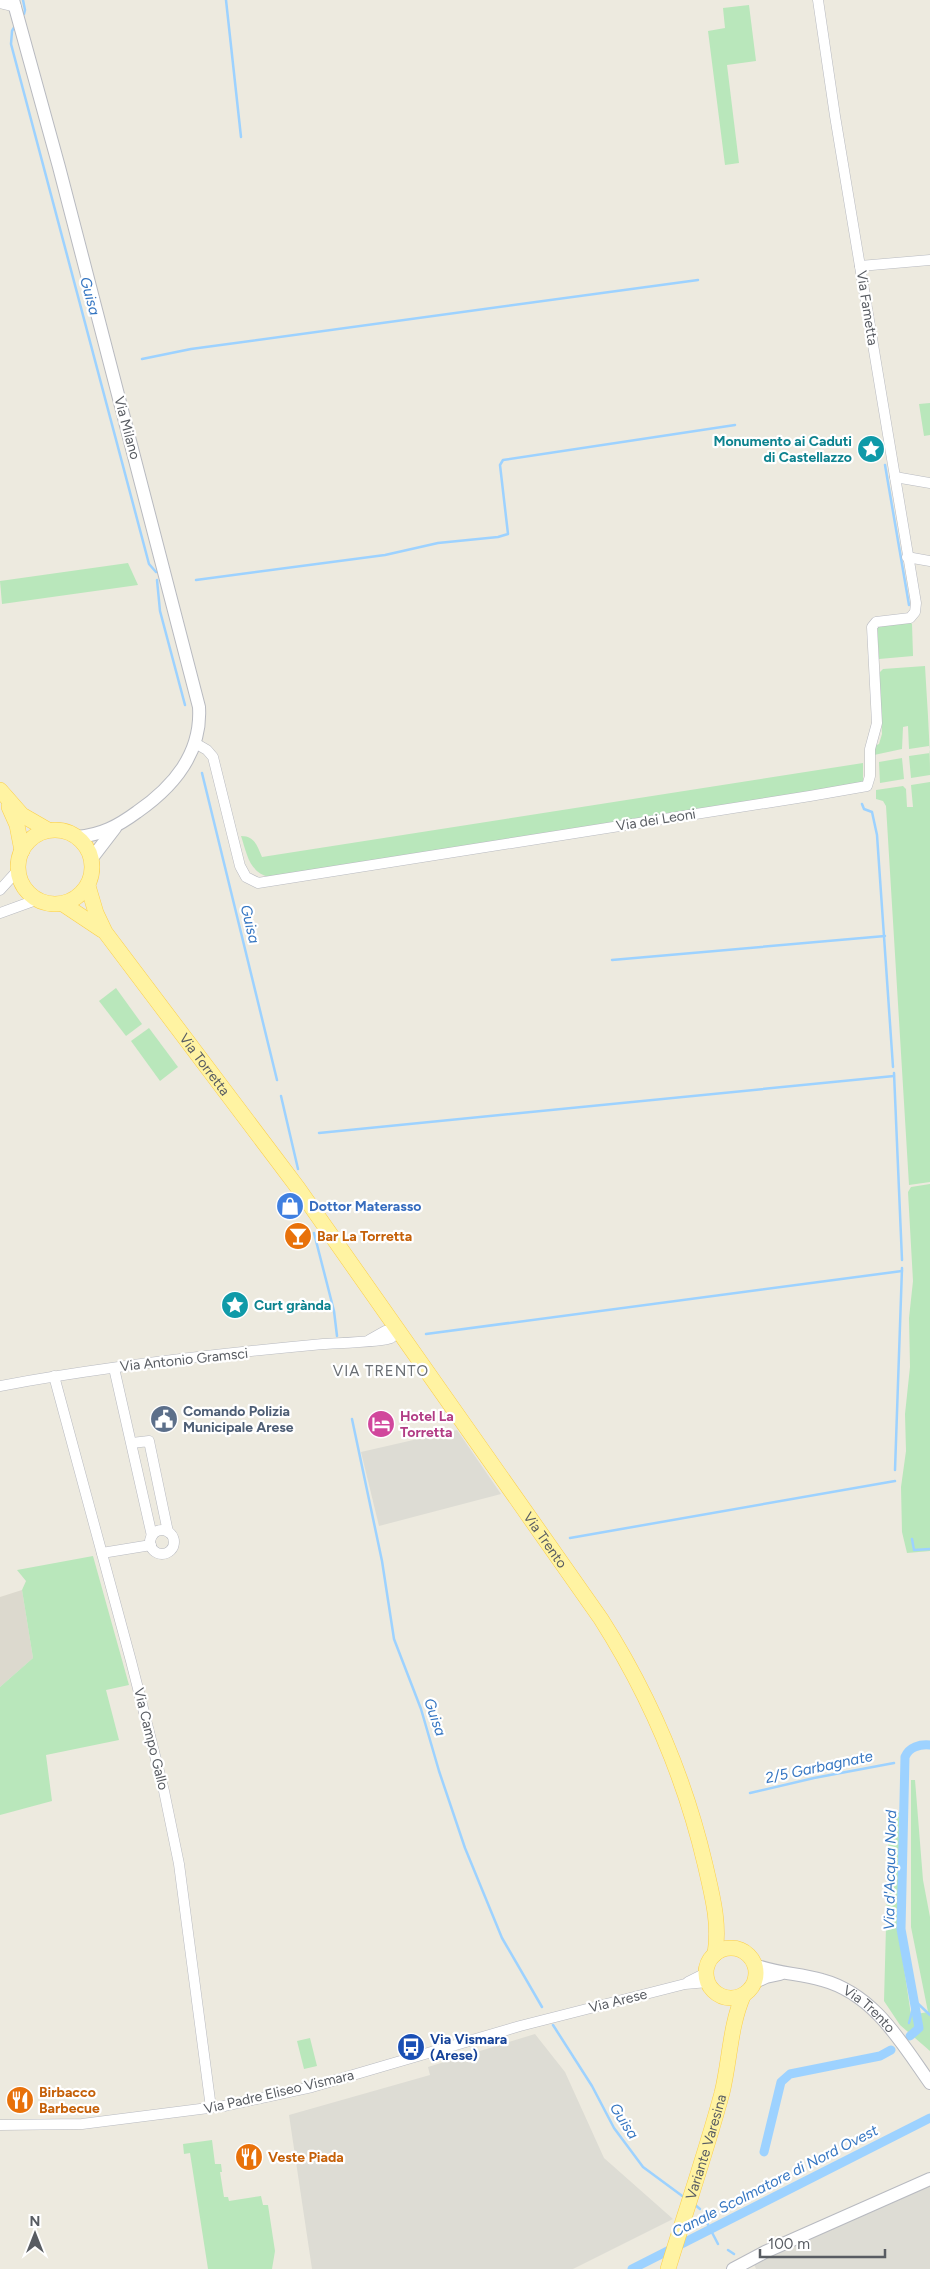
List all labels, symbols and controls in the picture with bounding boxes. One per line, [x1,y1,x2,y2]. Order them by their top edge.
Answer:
street label: Via Fametta [853,269,881,347]
water label: Guisa [76,275,104,317]
street label: Via Milano [110,395,144,461]
place label: Monumento ai Caduti di Castellazzo [713,433,852,466]
place icon: Monumento ai Caduti di Castellazzo [856,434,886,464]
street label: Via dei Leoni [615,805,697,835]
water label: Guisa [237,903,264,945]
street label: Via Torretta [176,1030,234,1099]
shop icon: Dottor Materasso [275,1191,305,1221]
place label: Dottor Materasso [309,1198,422,1215]
bar icon: Bar La Torretta [283,1221,313,1251]
place label: Bar La Torretta [317,1228,412,1245]
place icon: Curt grànda [220,1290,250,1320]
place label: Curt grànda [254,1297,331,1314]
street label: Via Antonio Gramsci [119,1345,249,1375]
district label: VIA TRENTO [333,1362,429,1380]
place label: Comando Polizia Municipale Arese [183,1403,294,1436]
public building icon: Comando Polizia Municipale Arese [149,1404,179,1434]
place label: Hotel La Torretta [400,1408,454,1441]
hotel icon: Hotel La Torretta [366,1409,396,1439]
street label: Via Trento [520,1509,571,1571]
street label: Via Campo Gallo [130,1686,172,1792]
water label: Guisa [420,1696,450,1739]
water label: 2/5 Garbagnate [764,1747,874,1787]
water label: Via d'Acqua Nord [880,1809,900,1930]
street label: Via Trento [840,1981,899,2036]
street label: Via Arese [587,1985,649,2016]
place label: Via Vismara (Arese) [430,2031,507,2064]
bus stop icon: Via Vismara (Arese) [396,2032,426,2062]
street label: Via Padre Eliseo Vismara [202,2066,356,2118]
place label: Birbacco Barbecue [39,2084,100,2117]
restaurant icon: Birbacco Barbecue [5,2085,35,2115]
street label: Variante Varesina [682,2092,730,2201]
water label: Guisa [606,2100,642,2142]
water label: Canale Scolmatore di Nord Ovest [669,2121,881,2241]
restaurant icon: Veste Piada [234,2142,264,2172]
place label: Veste Piada [268,2149,344,2166]
north arrow [10,2209,60,2259]
text: N [30,2213,40,2230]
scale bar [760,2226,885,2258]
text: 100 m [768,2235,810,2253]

